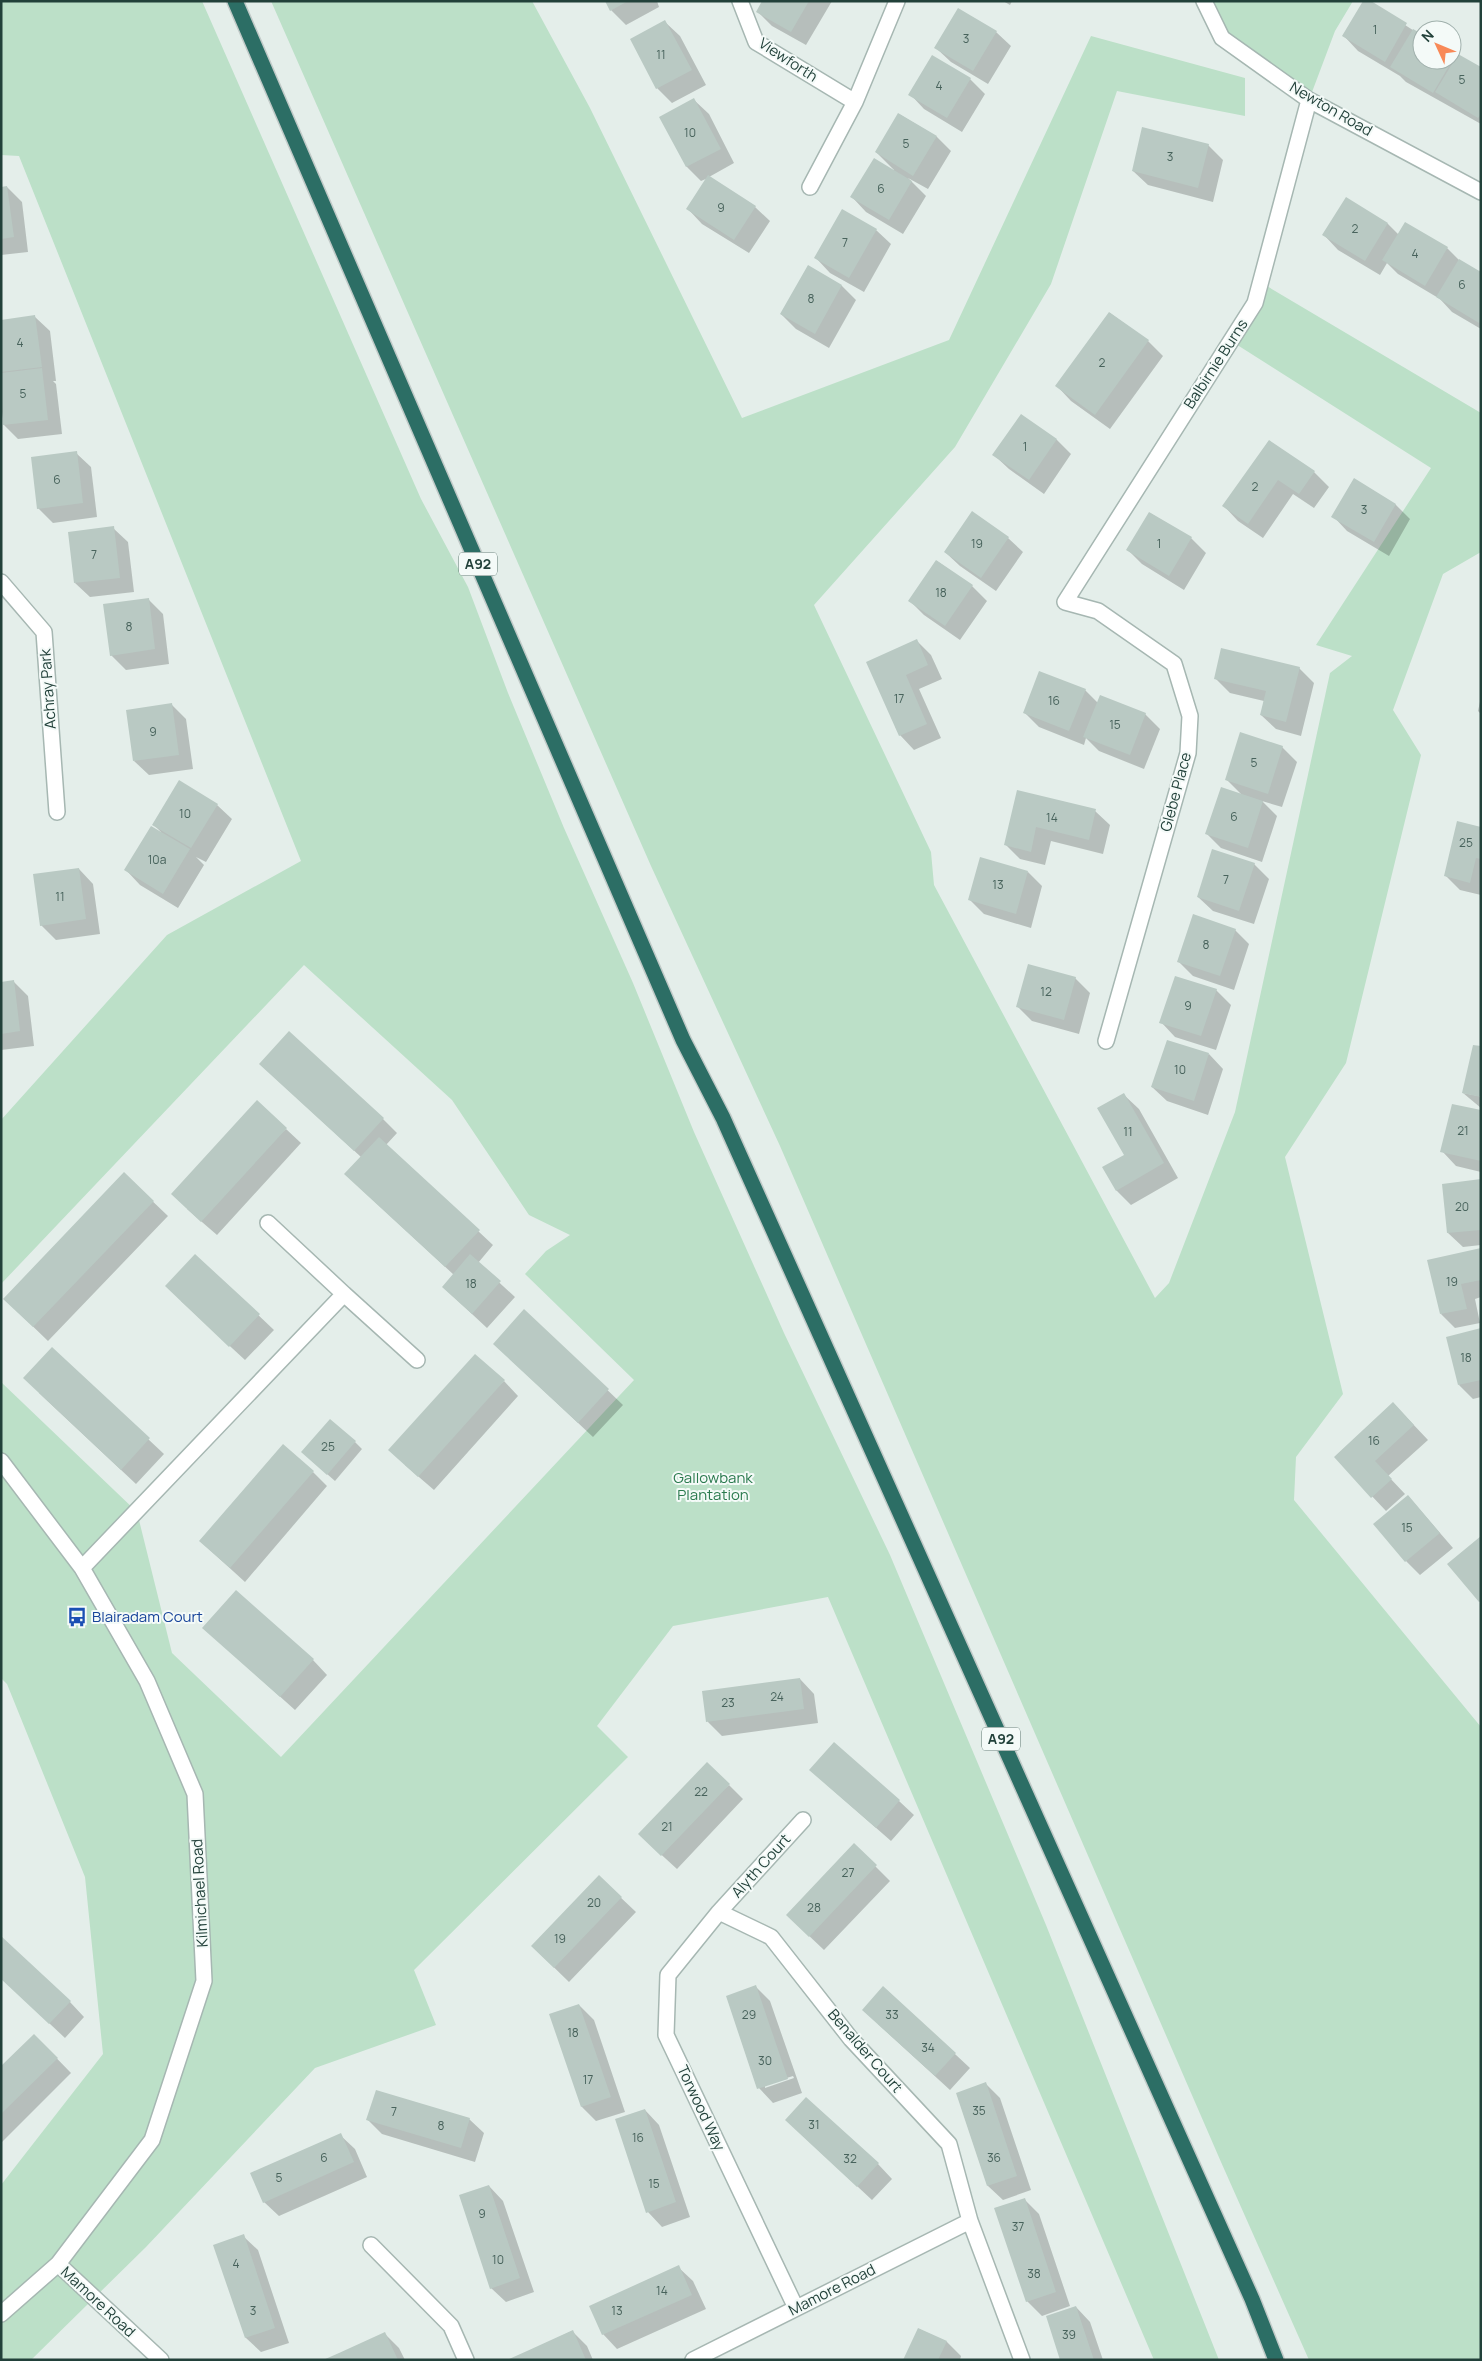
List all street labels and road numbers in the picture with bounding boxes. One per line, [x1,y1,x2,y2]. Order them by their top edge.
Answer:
street label: Viewforth [755,33,822,87]
street label: Newton Road [1286,76,1376,141]
street label: Balbirnie Burns [1179,315,1253,413]
road number: A92 [459,552,497,576]
street label: Achray Park [34,648,61,730]
street label: Glebe Place [1155,750,1196,834]
road number: A92 [982,1728,1020,1750]
street label: Alyth Court [726,1829,795,1902]
street label: Kilmichael Road [186,1838,213,1948]
street label: Benalder Court [823,2004,908,2097]
street label: Torwood Way [672,2062,730,2154]
street label: Mamore Road [785,2259,879,2320]
street label: Mamore Road [56,2262,140,2342]

